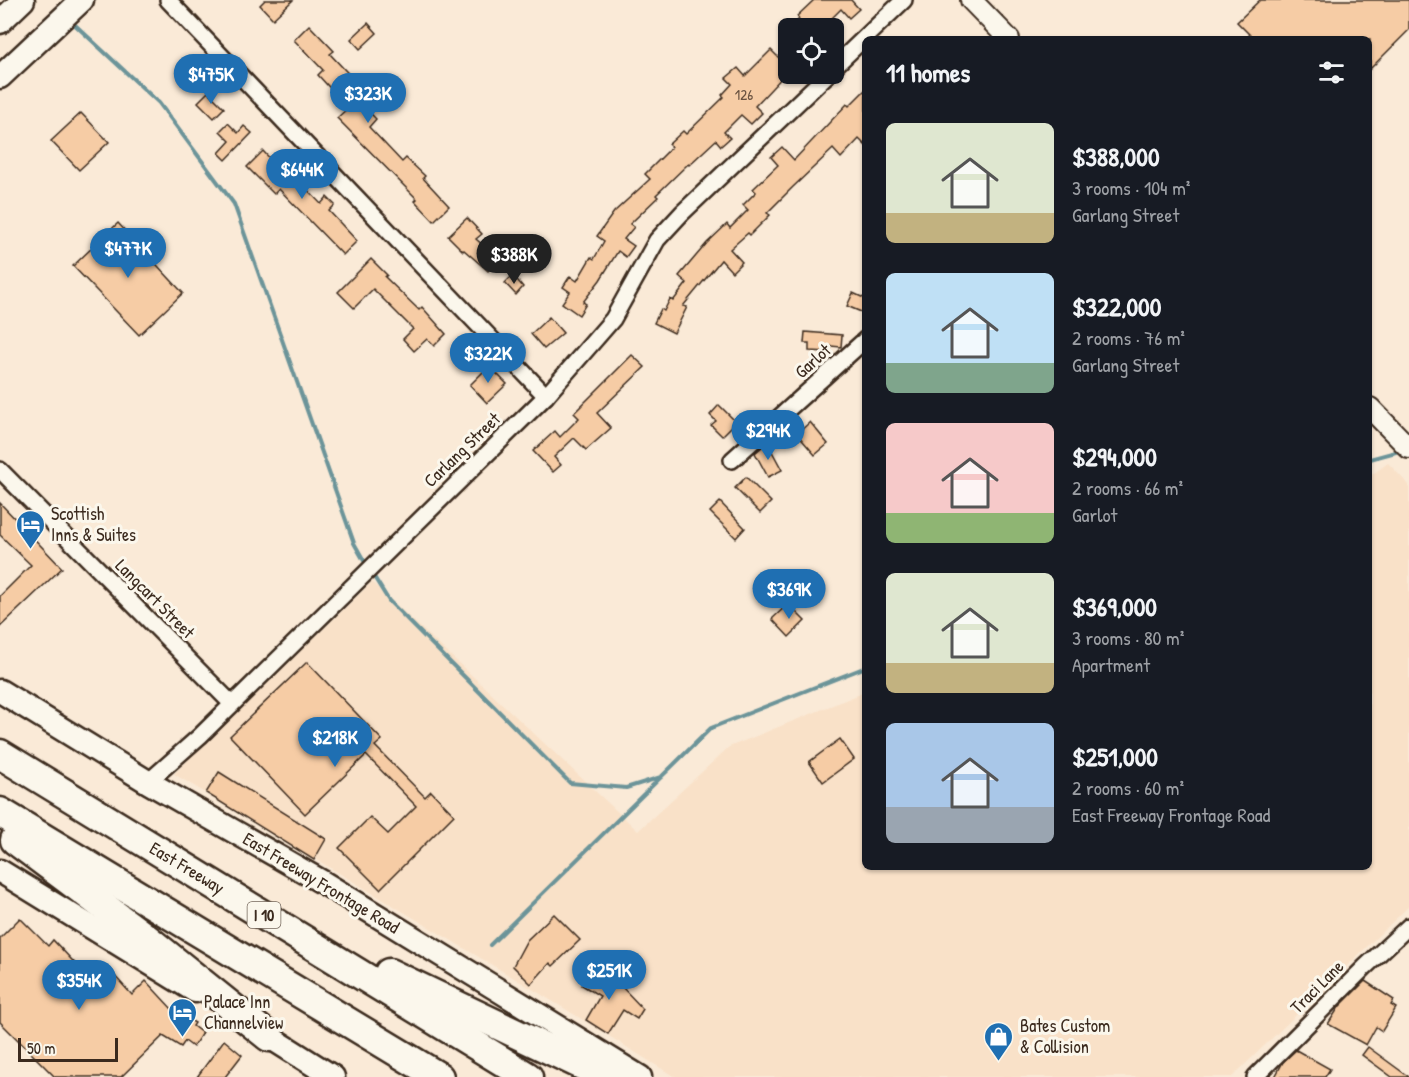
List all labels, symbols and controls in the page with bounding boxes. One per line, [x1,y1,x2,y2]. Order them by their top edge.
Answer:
map controls [778,18,844,84]
button: locate [778,18,844,84]
pin: $475K [169,54,253,105]
text: 11 homes [886,55,970,90]
icon: filters [1315,56,1348,89]
text: $475K [188,60,234,87]
pin: $323K [326,73,410,124]
text: $323K [344,79,392,106]
house number: 126 [735,84,753,105]
text: $388,000 [1072,139,1160,174]
icon: home [934,147,1006,219]
pin: $644K [260,149,344,200]
text: $644K [280,155,324,182]
text: 3 rooms · 104 m² [1072,174,1190,201]
text: Garlang Street [1072,201,1179,228]
pin: $477K [86,228,170,279]
text: $477K [104,234,152,261]
pin: $388K [472,234,556,285]
text: $388K [491,240,537,267]
text: $322,000 [1072,289,1161,324]
icon: home [934,297,1006,369]
text: 2 rooms · 76 m² [1072,324,1185,351]
pin: $322K [446,333,530,384]
street label: Garlot [789,337,837,384]
text: $322K [464,339,512,366]
text: Garlang Street [1072,351,1179,378]
street label: Carlang Street [418,406,506,493]
pin: $294K [726,410,810,461]
text: $294K [746,416,790,443]
text: $294,000 [1072,439,1157,474]
icon: home [934,447,1006,519]
text: 2 rooms · 66 m² [1072,474,1183,501]
place label: Scottish Inns & Suites [51,501,136,547]
text: Garlot [1072,501,1117,528]
hotel icon: Scottish Inns & Suites [14,508,46,550]
street label: Langcart Street [110,553,201,645]
pin: $369K [747,569,831,620]
text: $369K [767,575,811,602]
text: $369,000 [1072,589,1157,624]
icon: home [934,597,1006,669]
text: 3 rooms · 80 m² [1072,624,1184,651]
text: Apartment [1072,651,1150,678]
pin: $218K [293,717,377,768]
text: $218K [312,723,358,750]
text: $251,000 [1072,739,1158,774]
icon: home [934,747,1006,819]
text: 2 rooms · 60 m² [1072,774,1184,801]
text: East Freeway Frontage Road [1072,801,1270,828]
street label: East Freeway Frontage Road [238,826,404,939]
street label: East Freeway [145,835,230,900]
road number: I 10 [248,902,280,928]
pin: $251K [567,950,651,1001]
street label: Traci Lane [1284,954,1349,1019]
text: $251K [586,956,632,983]
pin: $354K [37,960,121,1011]
text: $354K [56,966,102,993]
place label: Palace Inn Channelview [204,989,283,1035]
hotel icon: Palace Inn Channelview [167,996,199,1038]
place label: Bates Custom & Collision [1020,1013,1110,1059]
shop icon: Bates Custom & Collision [983,1020,1015,1062]
scale bar [18,1035,118,1062]
text: 50 m [27,1037,56,1059]

